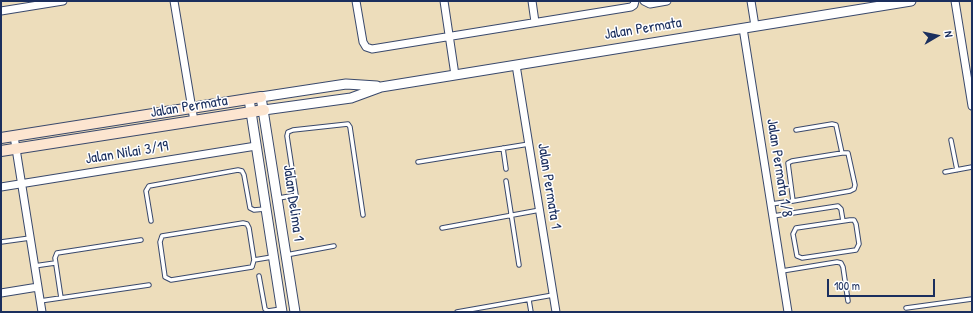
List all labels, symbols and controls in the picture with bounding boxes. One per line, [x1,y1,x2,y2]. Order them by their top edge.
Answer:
street label: Jalan Permata [603,14,683,44]
north arrow [917,16,957,56]
text: N [941,30,956,38]
street label: Jalan Permata [149,92,229,122]
street label: Jalan Permata 1/8 [762,118,796,218]
street label: Jalan Nilai 3/19 [84,138,170,168]
street label: Jalan Permata 1 [533,142,565,230]
street label: Jalan Delima 1 [279,164,307,242]
scale bar [829,271,937,297]
text: 100 m [834,277,860,294]

